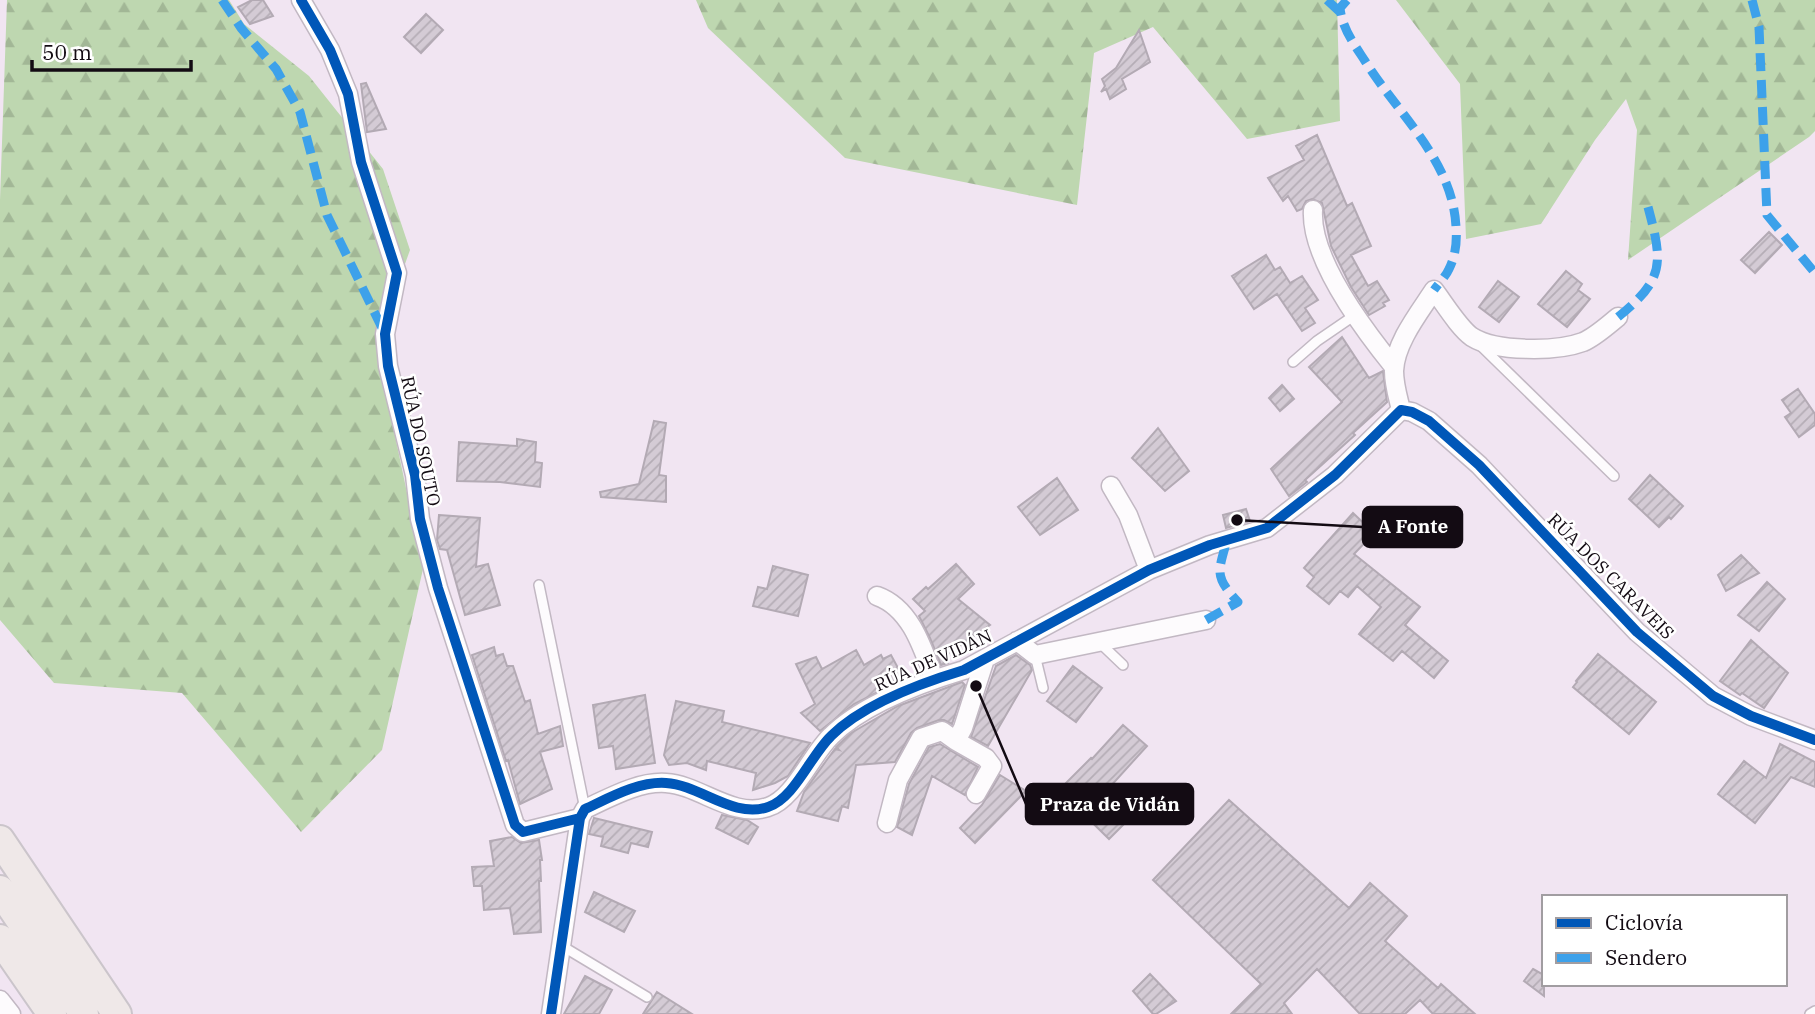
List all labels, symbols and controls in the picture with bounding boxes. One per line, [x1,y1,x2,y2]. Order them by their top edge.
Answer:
scale bar [32,28,191,72]
text: 50 m [42,38,92,66]
street label: RÚA DO SOUTO [396,374,446,508]
callout: A Fonte [1363,507,1462,547]
street label: RÚA DOS CARAVEIS [1543,508,1679,644]
text: A Fonte [1378,514,1448,538]
street label: RÚA DE VIDÁN [871,624,995,696]
callout: Praza de Vidán [1026,784,1193,824]
text: Praza de Vidán [1040,792,1180,816]
legend [1542,895,1787,986]
text: Ciclovía [1605,908,1683,936]
text: Sendero [1605,943,1687,971]

